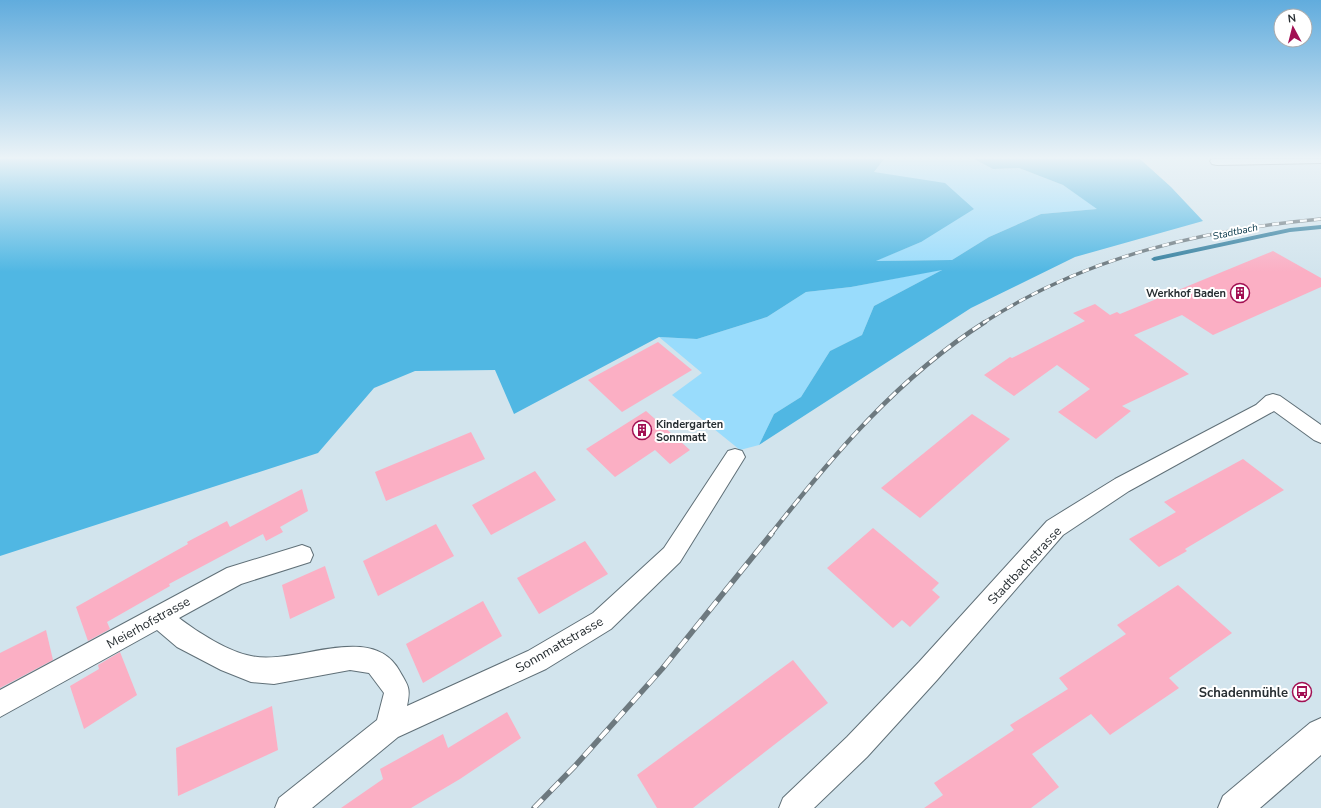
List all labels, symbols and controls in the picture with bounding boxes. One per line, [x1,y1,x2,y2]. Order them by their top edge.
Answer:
north arrow [1273,8,1313,48]
text: N [1287,11,1297,27]
water label: Stadtbach [1211,220,1259,244]
building icon: Werkhof Baden [1229,282,1251,304]
place label: Werkhof Baden [1146,286,1226,301]
place label: Kindergarten Sonnmatt [656,417,723,445]
building icon: Kindergarten Sonnmatt [631,419,653,441]
street label: Stadtbachstrasse [984,523,1066,609]
street label: Meierhofstrasse [103,592,194,653]
street label: Sonnmattstrasse [512,612,607,677]
bus stop icon: Schadenmühle [1291,681,1313,703]
place label: Schadenmühle [1199,684,1288,702]

